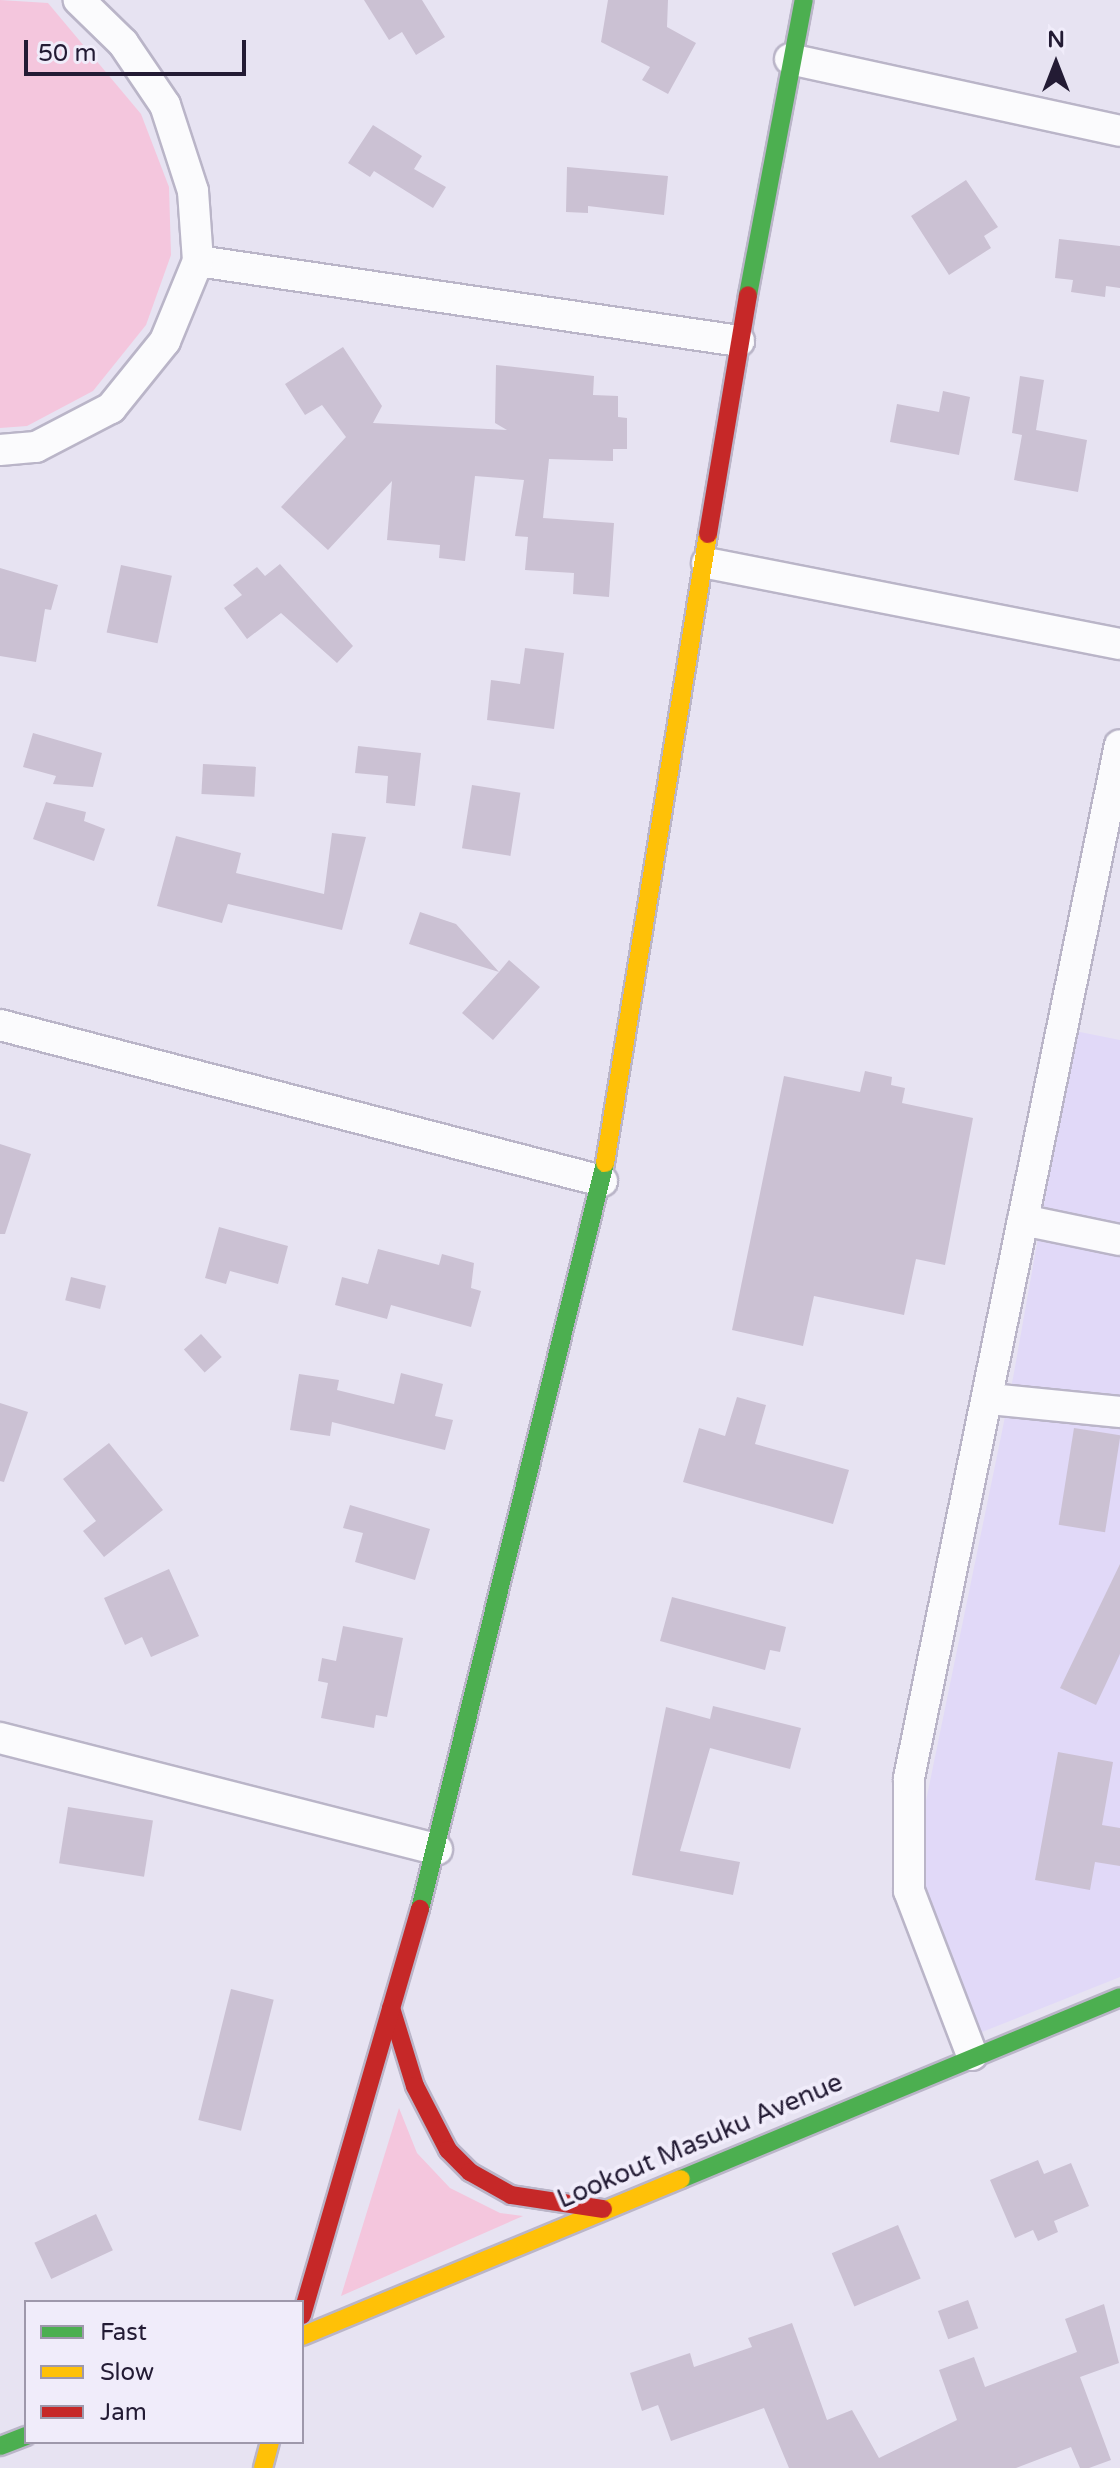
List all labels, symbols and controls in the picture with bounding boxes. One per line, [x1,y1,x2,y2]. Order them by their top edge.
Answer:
scale bar [28,24,250,74]
north arrow [1016,24,1096,104]
text: N [1047,27,1065,53]
text: 50 m [38,39,96,68]
street label: Lookout Masuku Avenue [553,2067,847,2215]
legend [24,2300,304,2444]
text: Fast [100,2318,147,2347]
text: Slow [100,2358,154,2387]
text: Jam [100,2398,147,2427]

